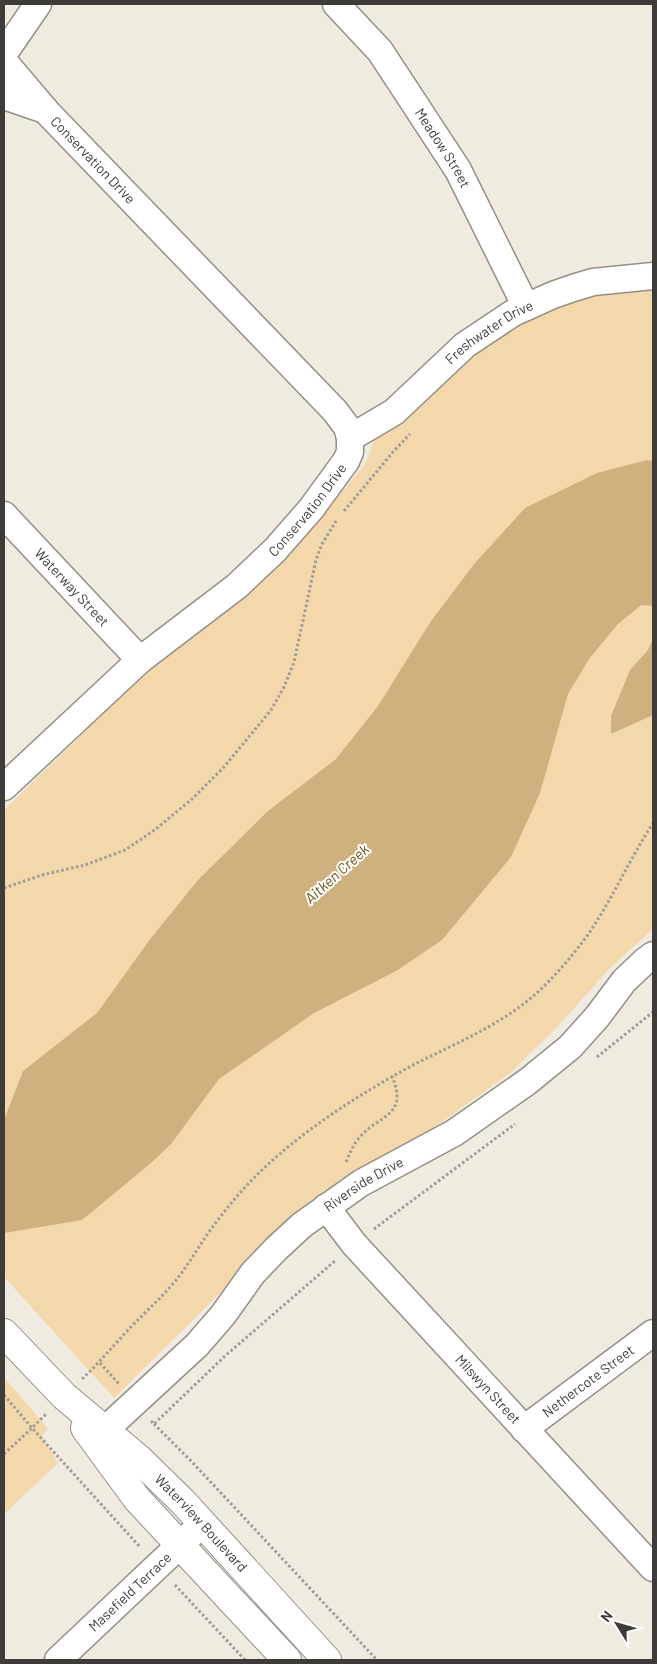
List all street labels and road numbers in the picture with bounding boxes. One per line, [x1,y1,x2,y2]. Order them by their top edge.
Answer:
street label: Meadow Street [412,105,474,190]
street label: Conservation Drive [47,112,139,207]
street label: Freshwater Drive [441,296,535,367]
street label: Conservation Drive [265,460,350,560]
street label: Waterway Street [31,544,113,630]
street label: Riverside Drive [320,1153,406,1215]
street label: Nethercote Street [539,1341,637,1421]
street label: Milswyn Street [452,1351,525,1427]
street label: Waterview Boulevard [151,1470,251,1575]
street label: Masefield Terrace [85,1549,175,1635]

